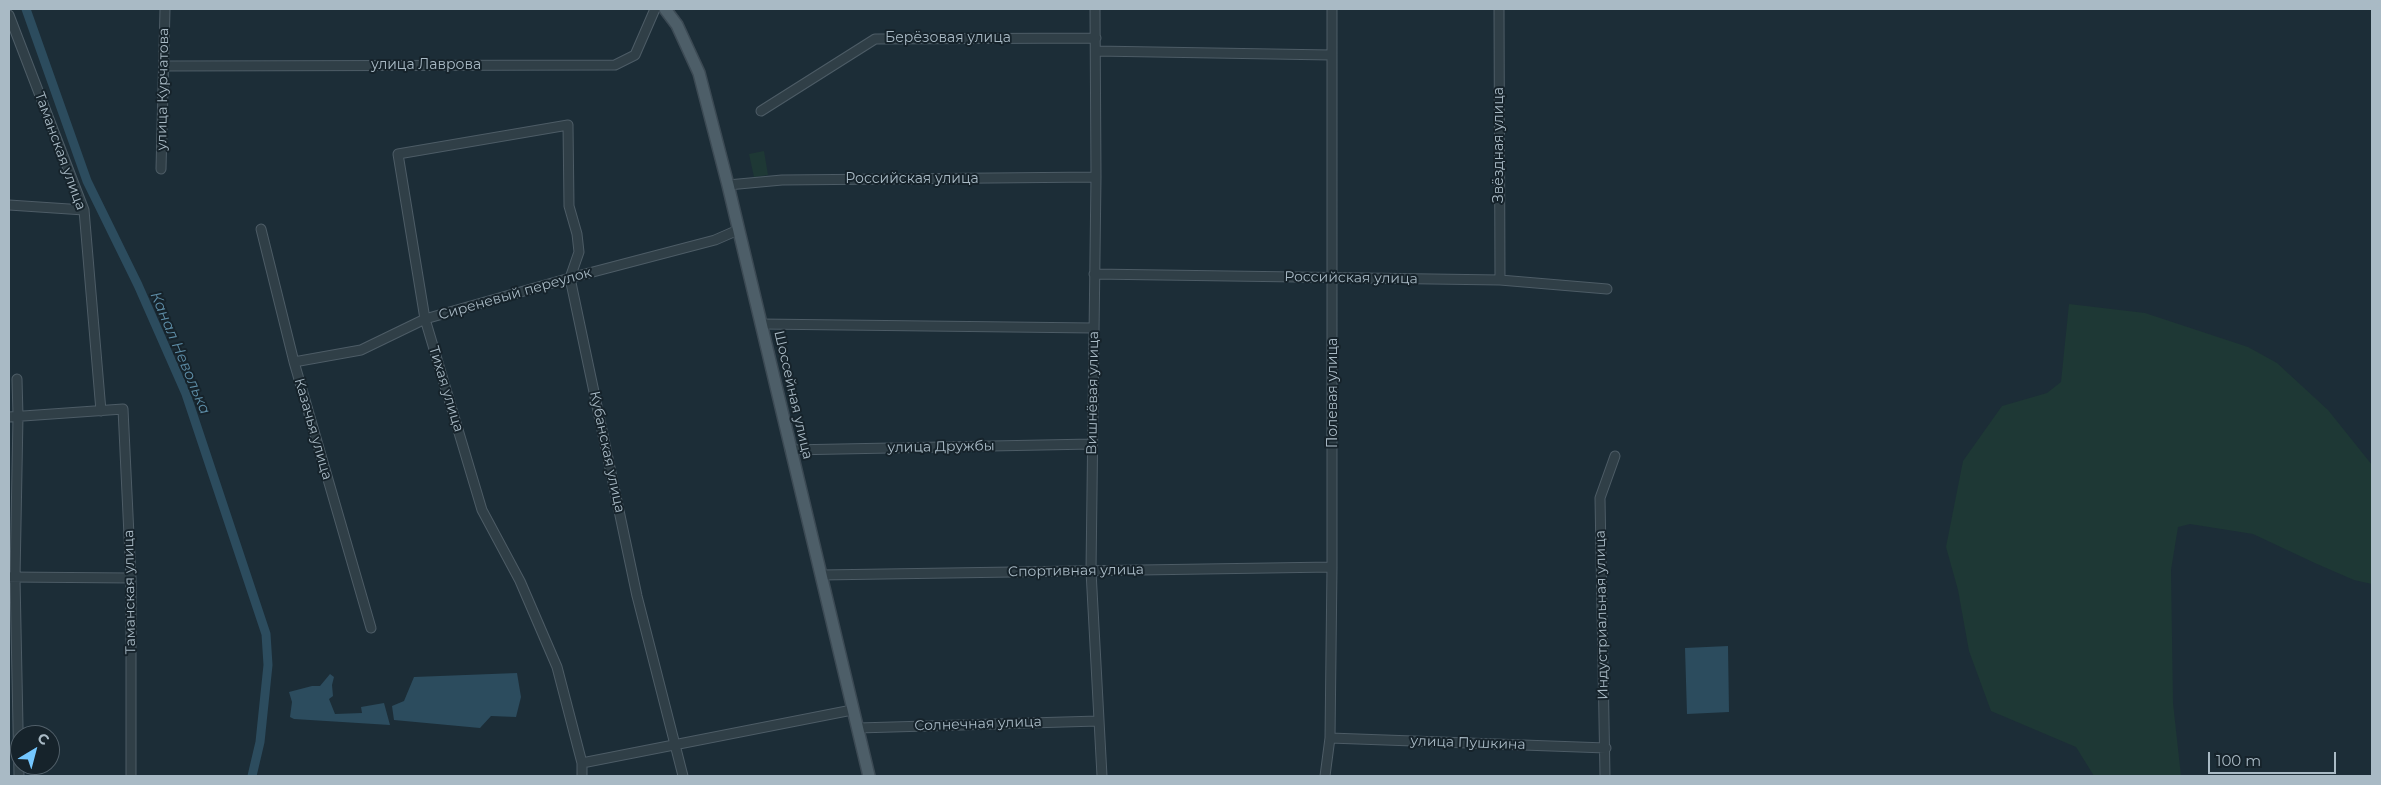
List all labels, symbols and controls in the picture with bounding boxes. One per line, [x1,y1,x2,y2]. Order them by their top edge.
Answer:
street label: улица Курчатова [154,28,172,150]
street label: Берёзовая улица [885,30,1011,46]
street label: улица Лаврова [371,57,481,73]
street label: Звёздная улица [1491,87,1507,203]
street label: Таманская улица [31,90,89,212]
street label: Российская улица [845,171,979,187]
street label: Сиреневый переулок [437,264,593,324]
street label: Российская улица [1284,268,1418,288]
water label: Канал Неволька [146,289,214,417]
street label: Шоссейная улица [770,329,816,461]
street label: Вишнёвая улица [1084,331,1102,455]
street label: Полевая улица [1325,338,1341,448]
street label: Тихая улица [425,344,467,434]
street label: Казачья улица [290,376,336,482]
street label: Кубанская улица [586,390,628,514]
street label: улица Дружбы [887,438,995,456]
street label: Таманская улица [121,530,139,654]
street label: Индустриальная улица [1592,530,1612,700]
street label: Спортивная улица [1008,561,1144,581]
street label: Солнечная улица [914,713,1042,735]
north arrow [10,725,60,775]
text: С [34,729,53,749]
street label: улица Пушкина [1410,733,1526,753]
scale bar [2211,742,2338,774]
text: 100 m [2216,751,2261,770]

